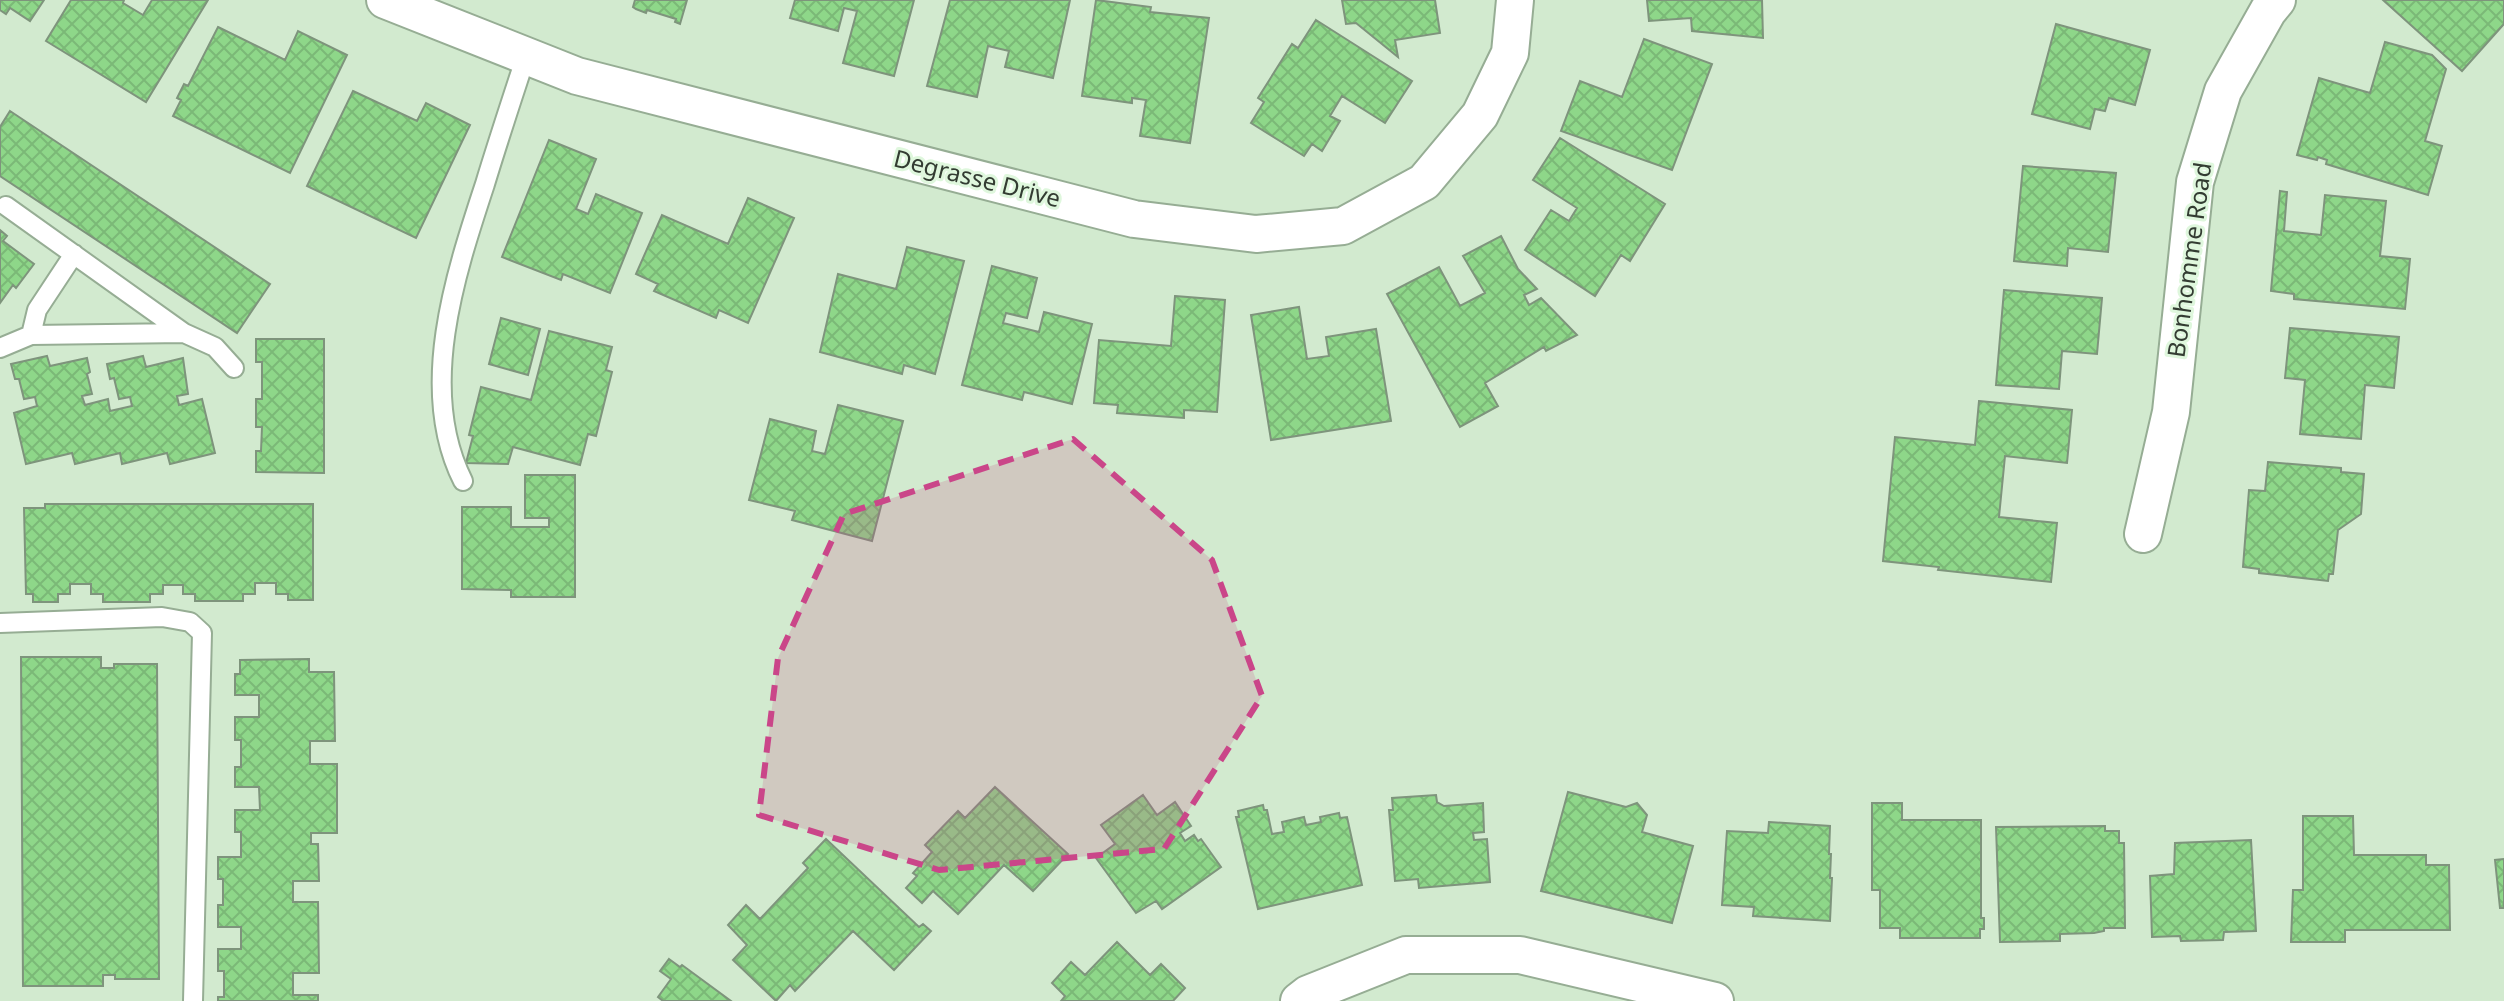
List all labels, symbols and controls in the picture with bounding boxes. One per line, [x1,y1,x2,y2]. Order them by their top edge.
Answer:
street label: Degrasse Drive [890,141,1064,214]
street label: Bonhomme Road [2158,160,2219,359]

